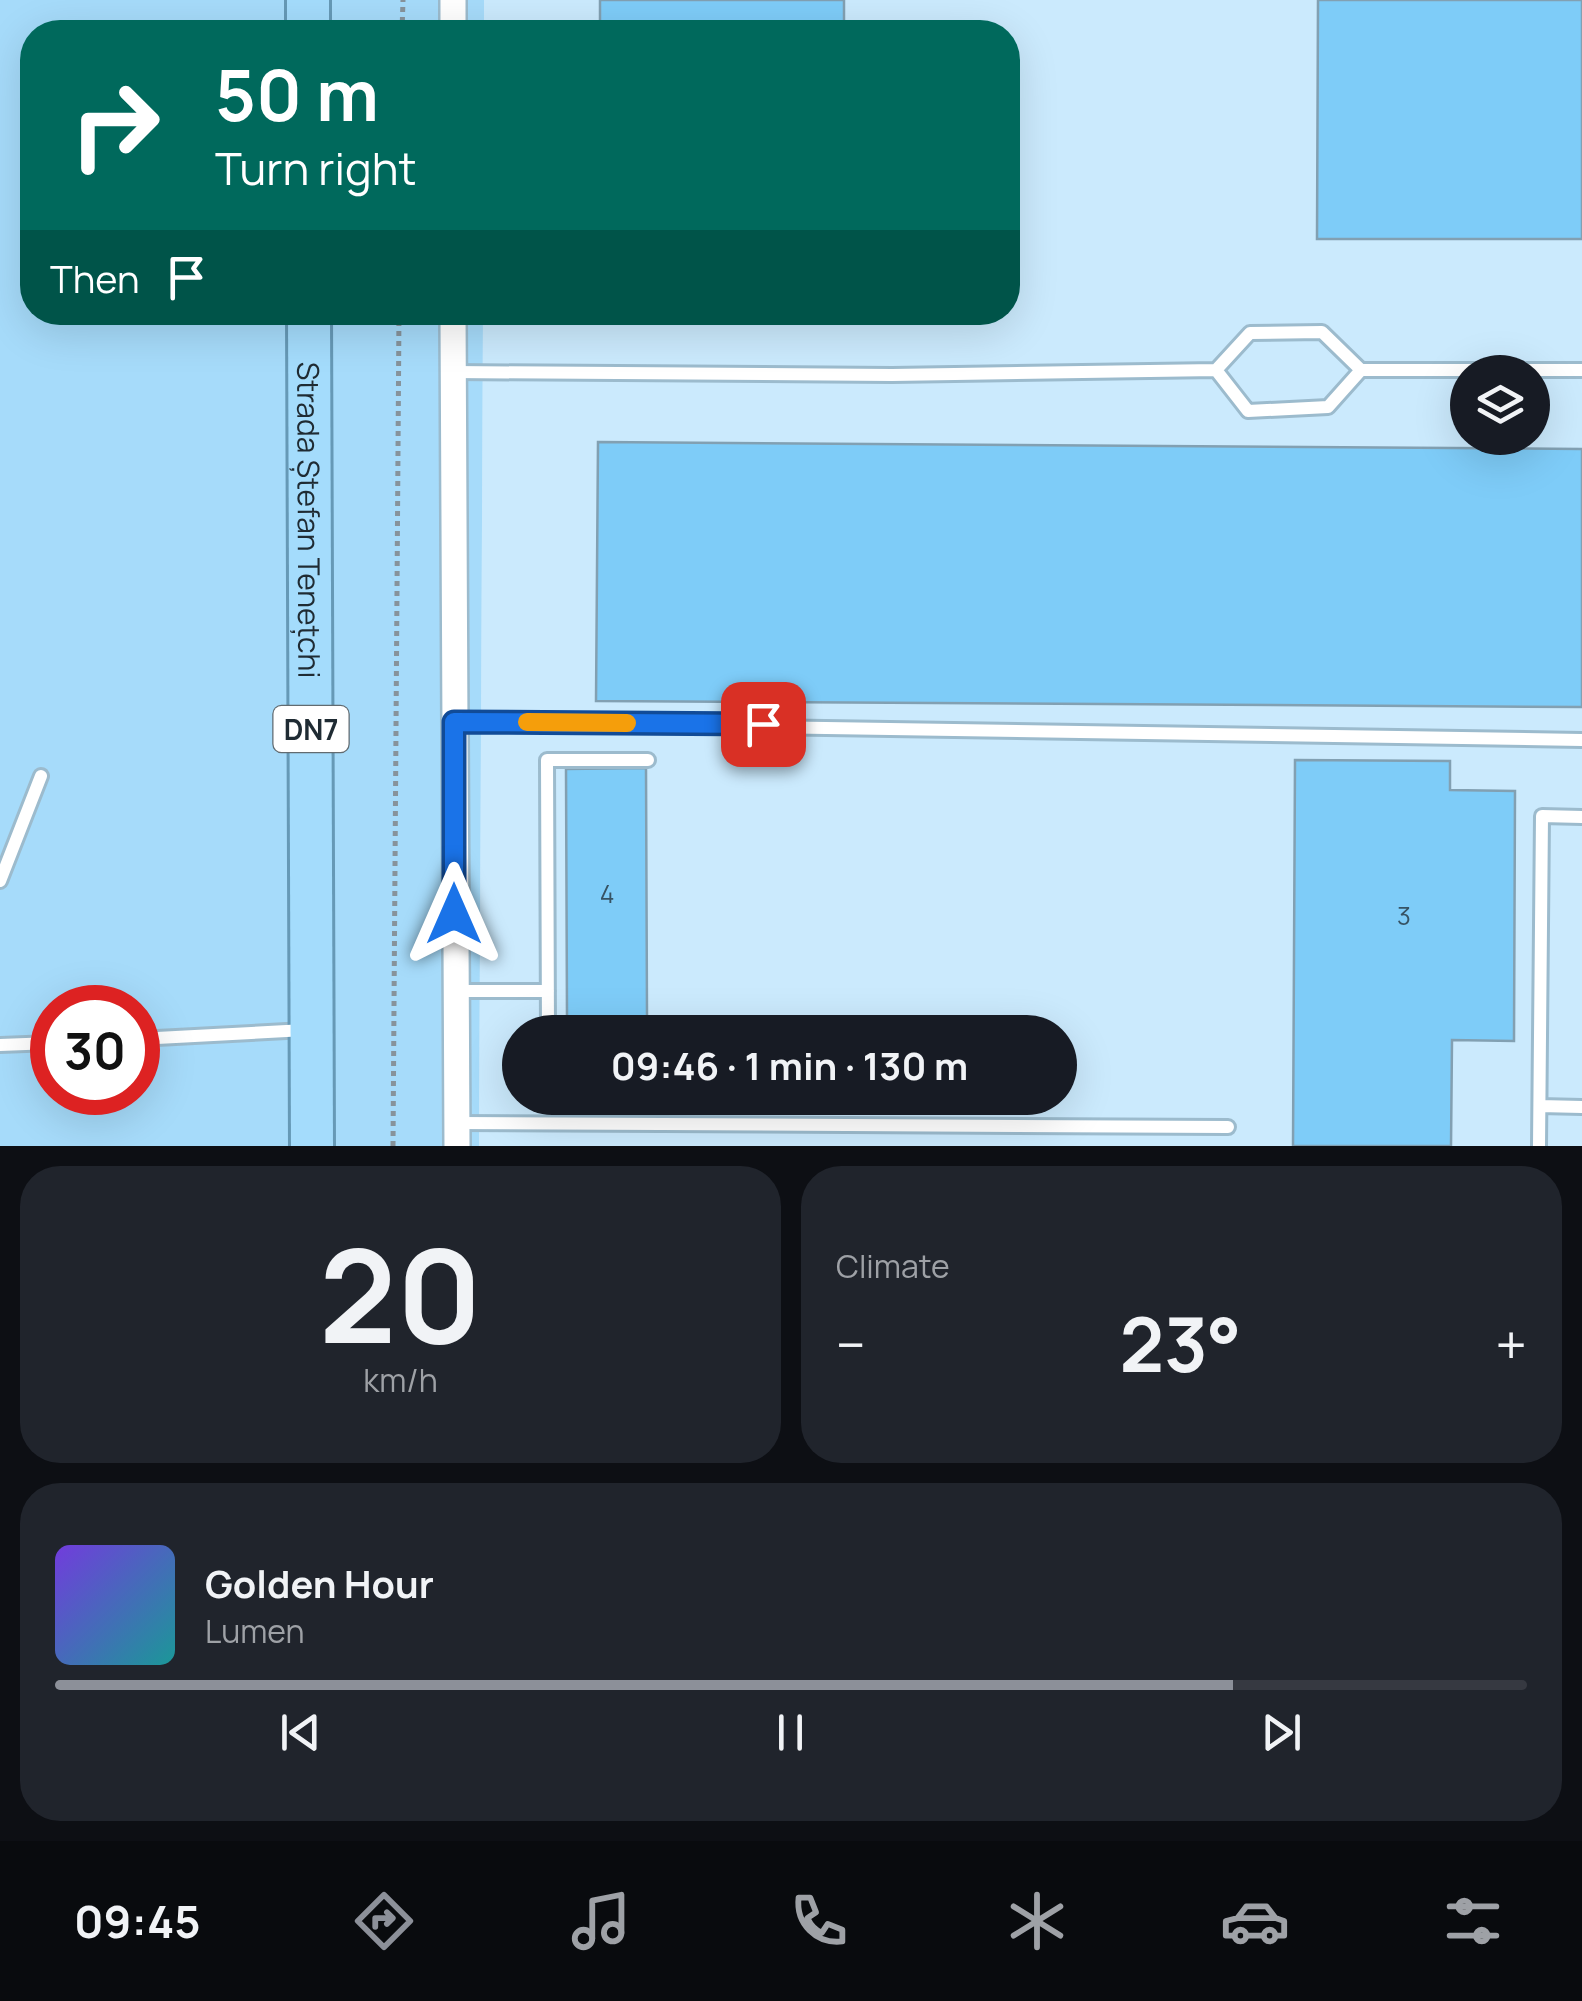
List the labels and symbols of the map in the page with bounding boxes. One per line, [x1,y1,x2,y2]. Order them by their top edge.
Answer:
street label: Strada Ștefan Tenețchi [289,362,331,678]
pin [721,682,806,767]
road number: DN7 [274,706,348,752]
position arrow [402,862,506,966]
house number: 4 [600,876,614,911]
house number: 3 [1397,898,1411,933]
speed limit sign: 30 [30,985,160,1115]

